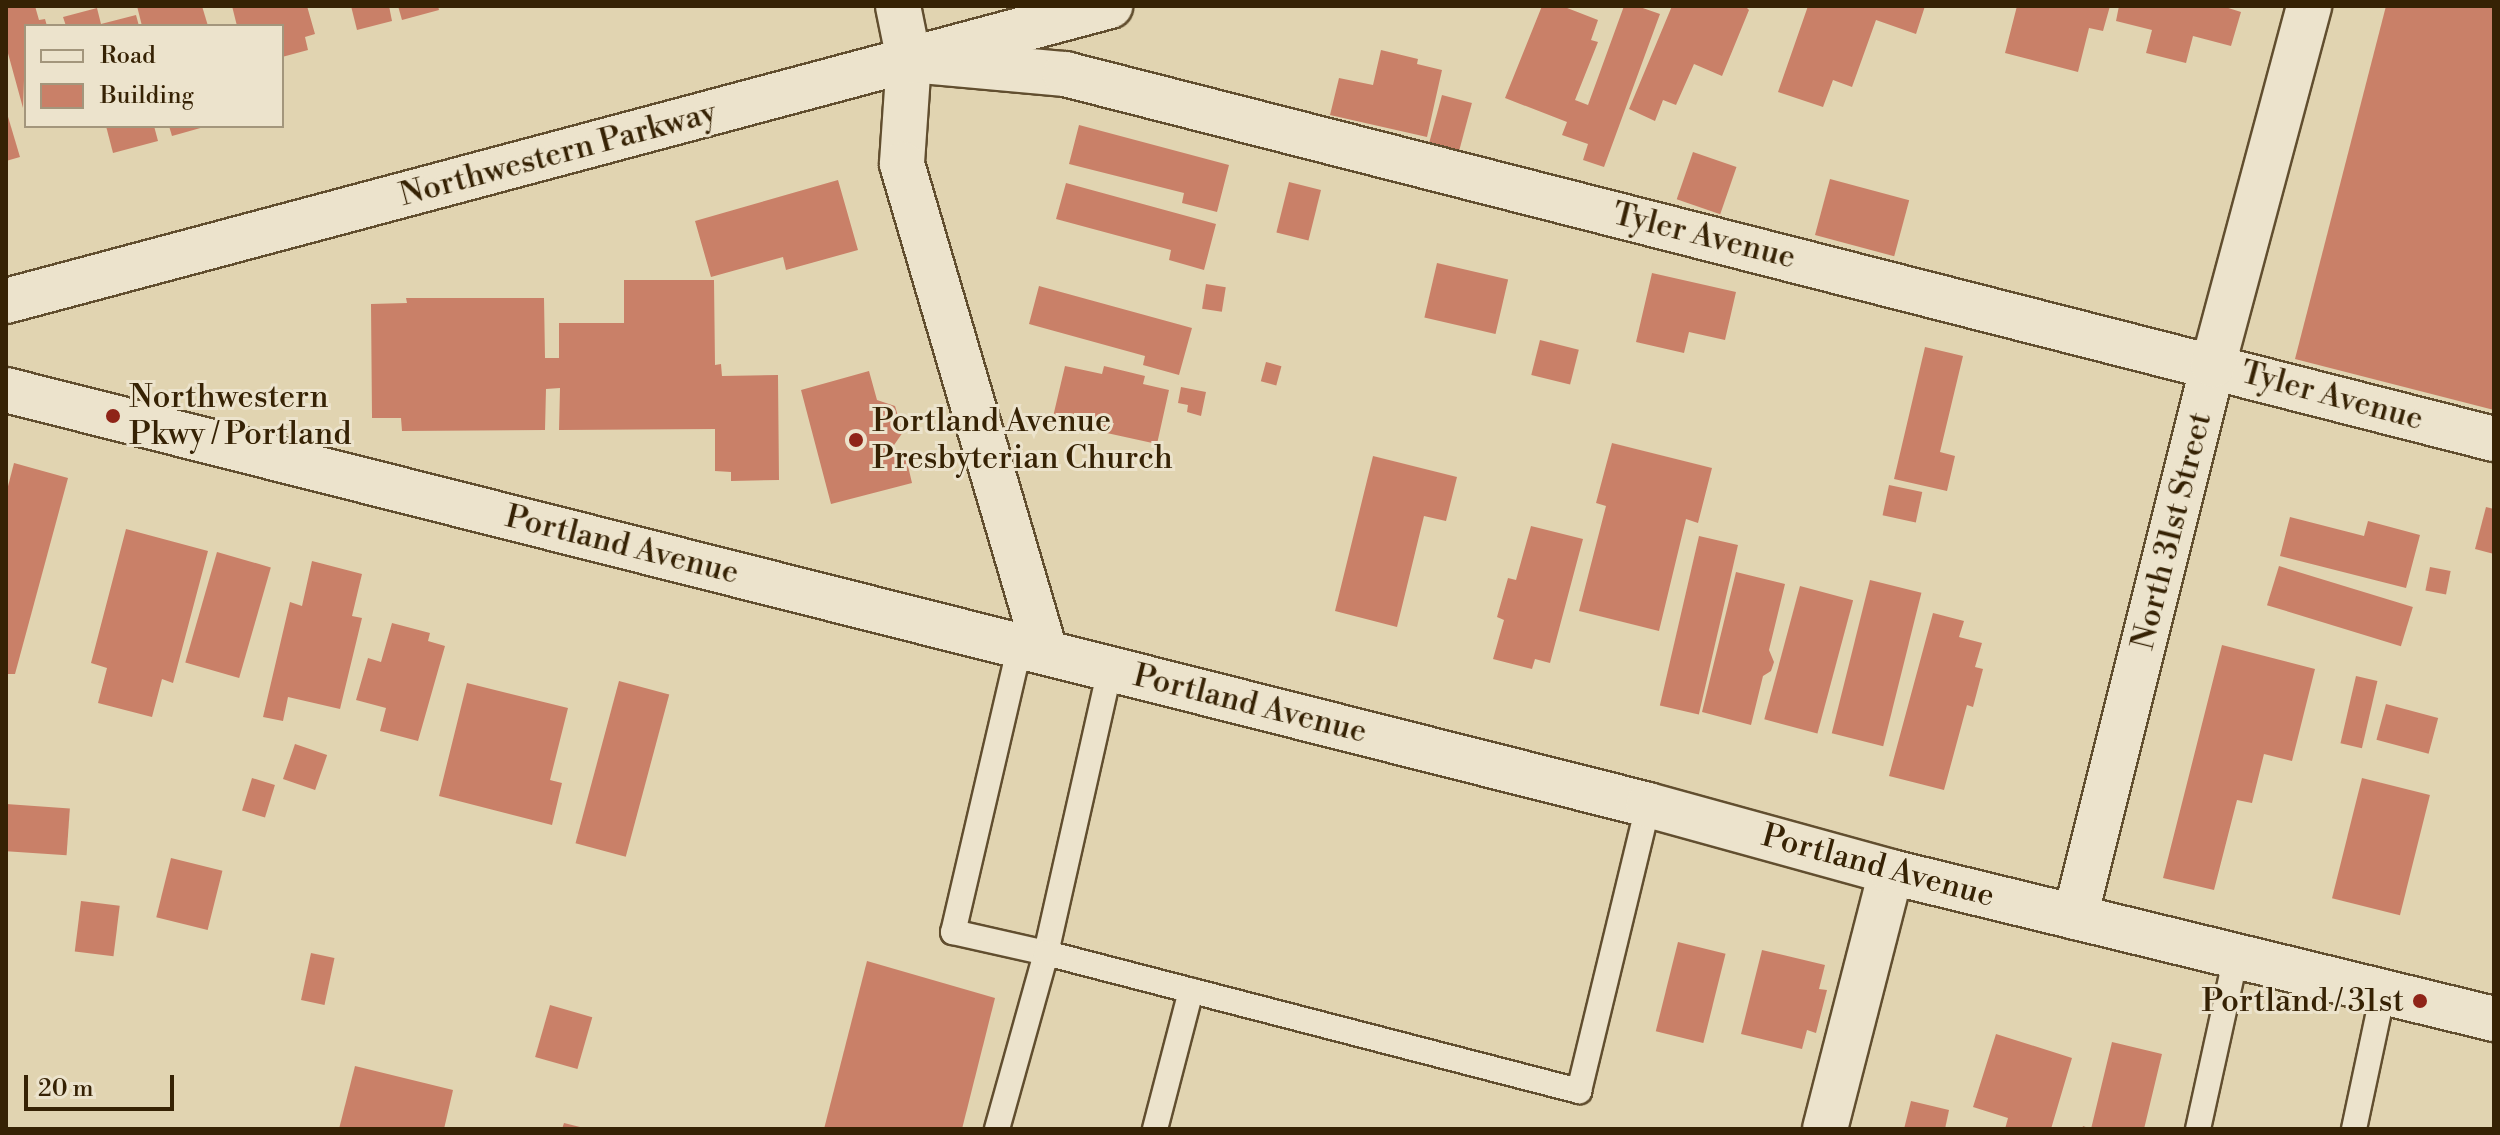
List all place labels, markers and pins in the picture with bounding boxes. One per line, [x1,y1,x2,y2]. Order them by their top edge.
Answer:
place label: Northwestern Pkwy / Portland [129,379,351,454]
place label: Portland Avenue Presbyterian Church [872,403,1173,478]
marker: Northwestern Pkwy / Portland [104,407,122,425]
marker: Portland Avenue Presbyterian Church [847,431,865,449]
place label: Portland / 31st [2201,982,2404,1020]
marker: Portland / 31st [2411,992,2429,1010]

